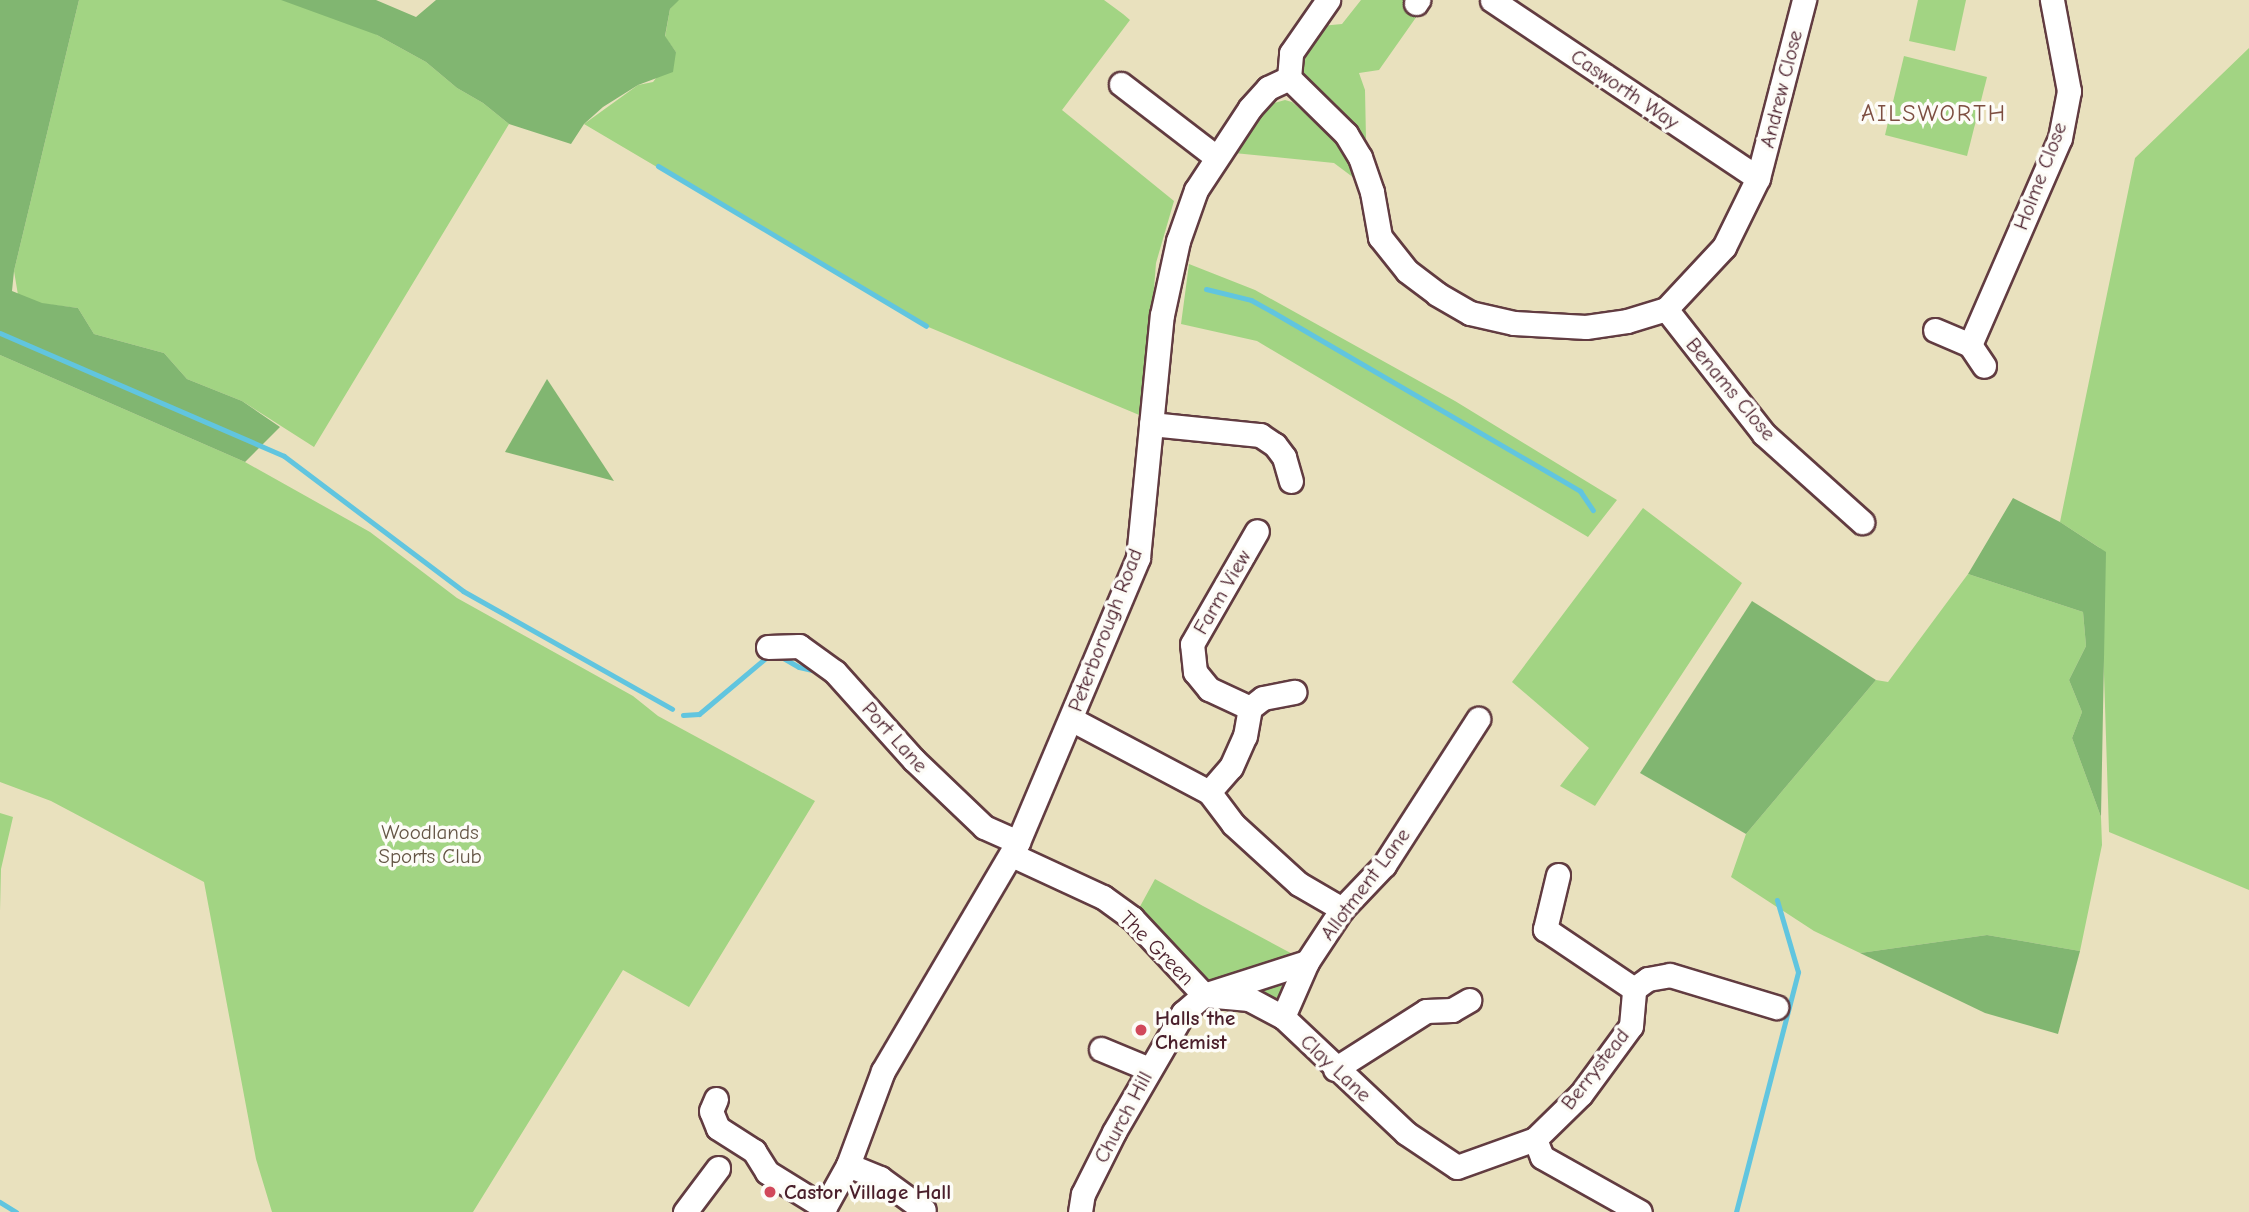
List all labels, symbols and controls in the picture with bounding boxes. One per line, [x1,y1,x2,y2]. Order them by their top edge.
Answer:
street label: Andrew Close [1754,27,1808,151]
street label: Casworth Way [1566,44,1684,134]
district label: AILSWORTH [1862,100,2006,128]
street label: Holme Close [2008,119,2072,233]
street label: Benams Close [1681,332,1781,446]
street label: Peterborough Road [1062,545,1148,715]
street label: Farm View [1188,545,1256,639]
street label: Port Lane [857,696,933,778]
park label: Woodlands Sports Club [378,819,482,869]
street label: Allotment Lane [1315,823,1415,945]
street label: The Green [1114,905,1200,991]
place label: Halls the Chemist [1155,1005,1235,1055]
marker: Halls the Chemist [1133,1022,1149,1038]
street label: Berrystead [1555,1023,1635,1115]
street label: Clay Lane [1295,1029,1377,1107]
street label: Church Hill [1088,1067,1158,1167]
place label: Castor Village Hall [784,1179,951,1205]
marker: Castor Village Hall [762,1184,778,1200]

